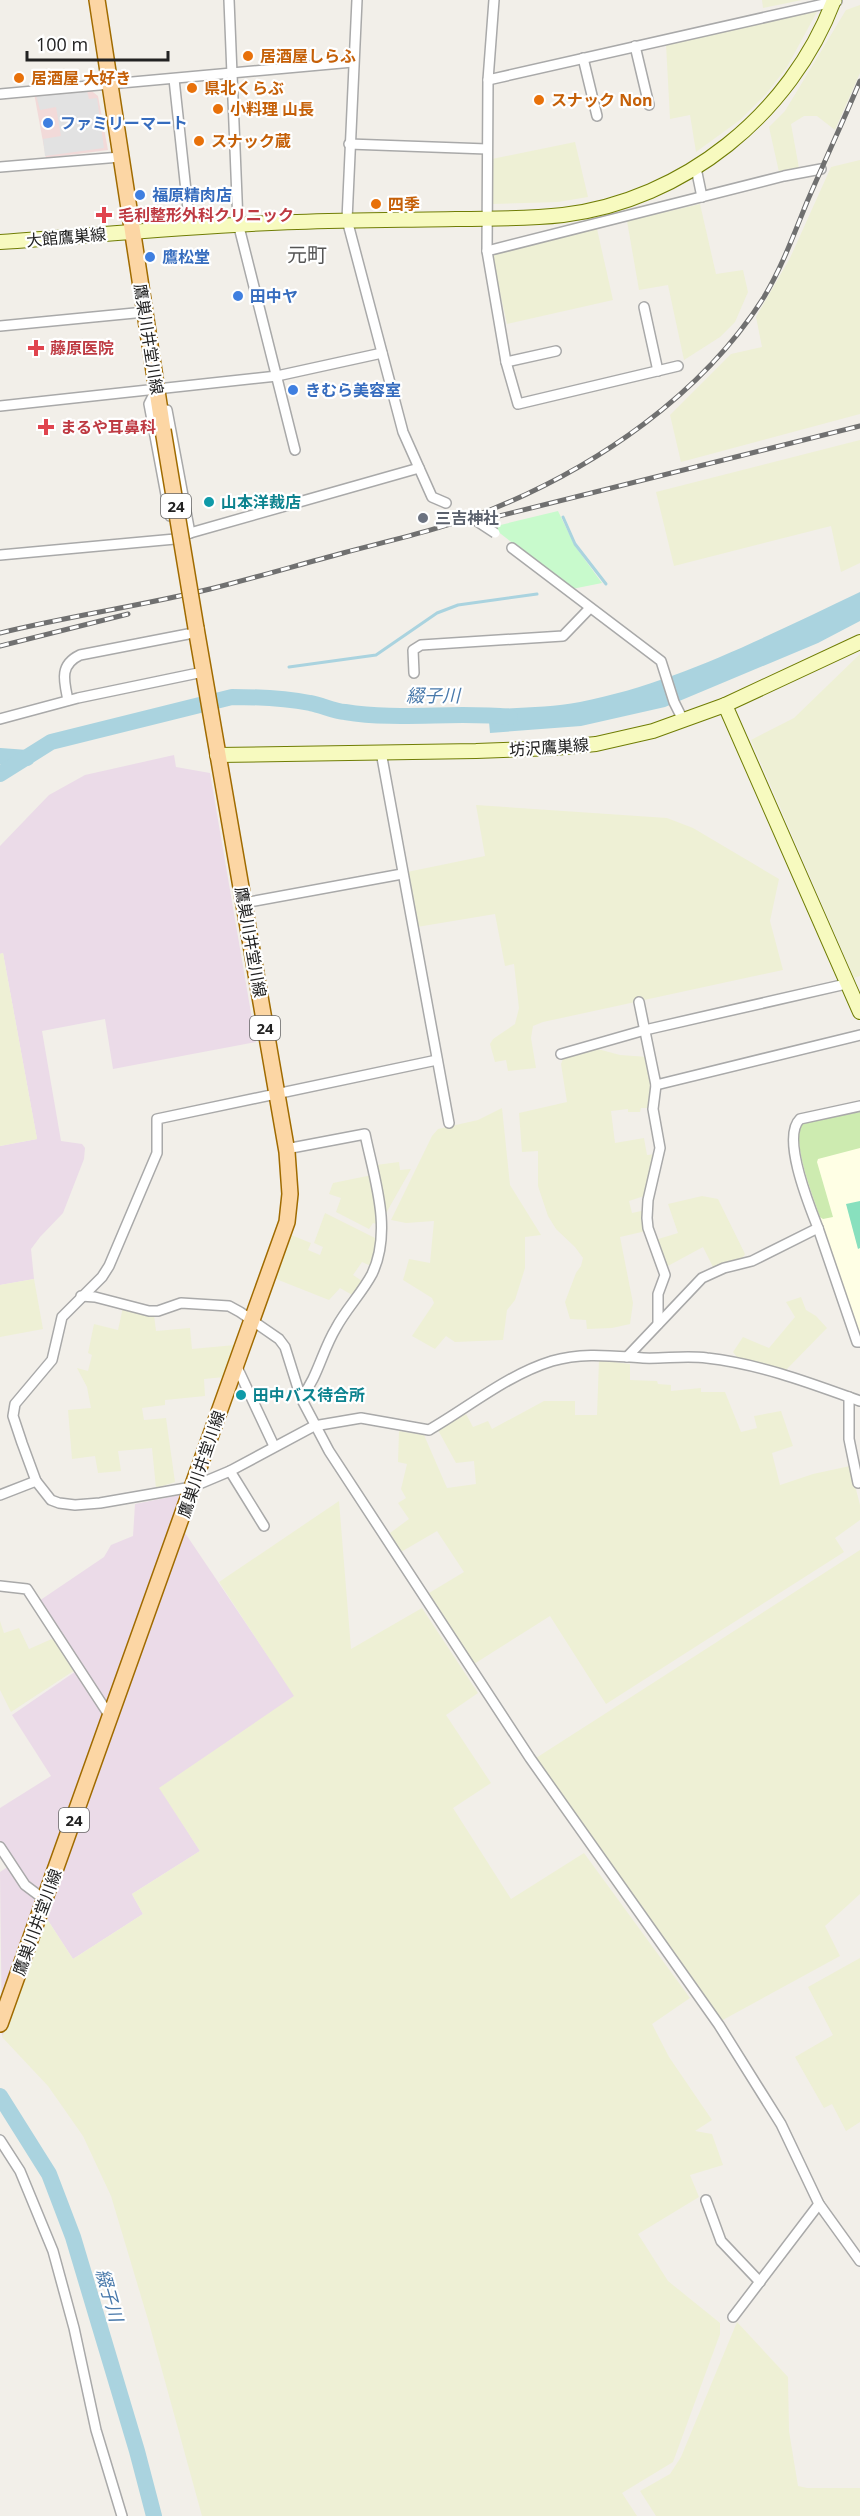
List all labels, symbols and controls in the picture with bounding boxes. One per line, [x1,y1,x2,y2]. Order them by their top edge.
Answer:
scale bar [27,24,168,62]
text: 100 m [36,32,88,56]
place label: 居酒屋しらふ [260,45,356,67]
marker: 居酒屋しらふ [241,49,255,63]
place label: 居酒屋 大好き [31,67,131,89]
marker: 居酒屋 大好き [12,71,26,85]
place label: 県北くらぶ [204,77,284,99]
marker: 県北くらぶ [185,81,199,95]
place label: スナック Non [551,89,653,111]
marker: スナック Non [532,93,546,107]
place label: 小料理 山長 [230,98,314,120]
marker: 小料理 山長 [211,102,225,116]
place label: ファミリーマート [60,112,188,134]
marker: ファミリーマート [41,116,55,130]
place label: スナック蔵 [211,130,291,152]
marker: スナック蔵 [192,134,206,148]
place label: 福原精肉店 [152,184,232,206]
marker: 福原精肉店 [133,188,147,202]
place label: 四季 [388,193,420,215]
marker: 四季 [369,197,383,211]
place label: 毛利整形外科クリニック [118,204,294,226]
marker: 毛利整形外科クリニック [95,206,113,224]
street label: 大館鷹巣線 [25,223,107,251]
district label: 元町 [287,241,327,268]
place label: 鷹松堂 [162,246,210,268]
marker: 鷹松堂 [143,250,157,264]
street label: 鷹巣川井堂川線 [129,282,169,396]
place label: 田中ヤ [250,285,298,307]
marker: 田中ヤ [231,289,245,303]
place label: 藤原医院 [50,337,114,359]
marker: 藤原医院 [27,339,45,357]
place label: きむら美容室 [305,379,401,401]
marker: きむら美容室 [286,383,300,397]
place label: まるや耳鼻科 [60,416,156,438]
marker: まるや耳鼻科 [37,418,55,436]
place label: 山本洋裁店 [221,491,301,513]
road number: 24 [161,494,191,518]
marker: 山本洋裁店 [202,495,216,509]
place label: 三吉神社 [435,507,499,529]
marker: 三吉神社 [416,511,430,525]
water label: 綴子川 [406,683,462,707]
street label: 坊沢鷹巣線 [508,733,590,761]
street label: 鷹巣川井堂川線 [230,885,272,999]
road number: 24 [250,1016,280,1040]
place label: 田中バス待合所 [253,1384,365,1406]
marker: 田中バス待合所 [234,1388,248,1402]
street label: 鷹巣川井堂川線 [172,1407,230,1521]
road number: 24 [59,1808,89,1832]
street label: 鷹巣川井堂川線 [8,1866,66,1978]
water label: 綴子川 [91,2266,130,2326]

